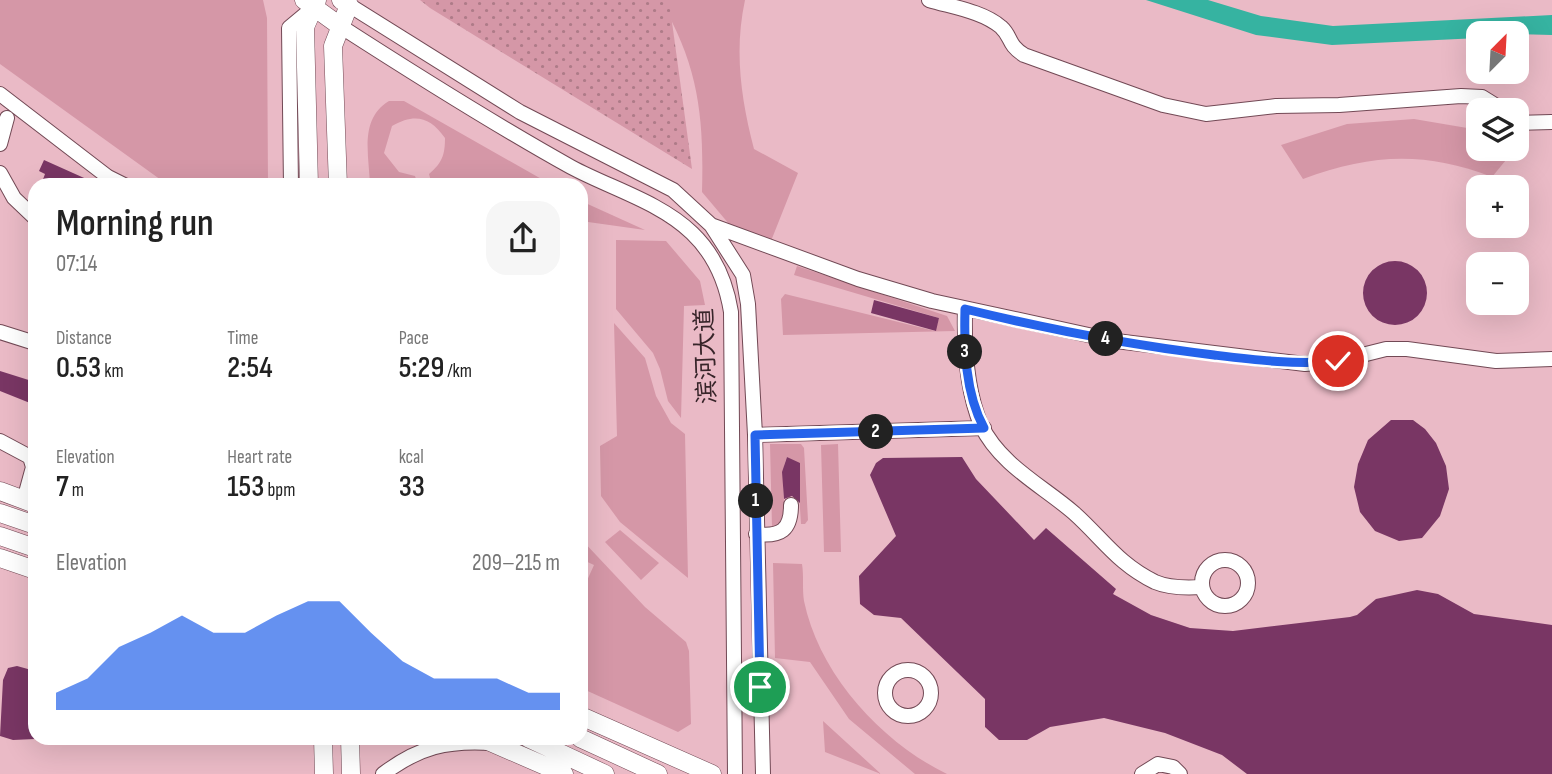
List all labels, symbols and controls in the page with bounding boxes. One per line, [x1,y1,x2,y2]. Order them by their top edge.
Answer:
north arrow [1466,21,1530,84]
map controls [1466,21,1529,315]
button: layers [1466,98,1529,161]
button: + [1466,175,1529,238]
text: Morning run [56,201,214,246]
button: share [486,201,560,275]
text: 07:14 [56,250,97,278]
button: − [1466,252,1529,315]
street label: 滨河大道 [690,308,722,404]
pin: 4 [1088,322,1124,356]
text: Distance [56,327,112,350]
text: Time [227,327,258,350]
text: Pace [399,327,429,350]
text: 4 [1101,327,1110,350]
pin [1308,331,1368,391]
pin: 3 [948,334,982,370]
text: 3 [960,340,969,363]
icon: check [1319,342,1357,380]
text: 0.53 [56,350,101,386]
text: 2:54 [227,350,273,386]
text: 5:29 [399,350,444,386]
text: km [101,360,124,383]
text: /km [444,360,472,383]
pin: 2 [858,414,894,450]
text: 2 [871,420,880,443]
text: Elevation [56,446,115,469]
text: Heart rate [227,446,292,469]
text: kcal [399,446,424,469]
text: 7 [56,469,69,505]
text: 153 [227,469,264,505]
text: 33 [399,469,425,505]
text: m [69,479,84,502]
text: bpm [264,479,295,502]
pin: 1 [738,484,774,518]
text: 1 [752,489,759,512]
text: Elevation [56,549,127,577]
text: 209–215 m [472,549,560,577]
pin [730,657,790,717]
icon: arrive [741,668,779,706]

